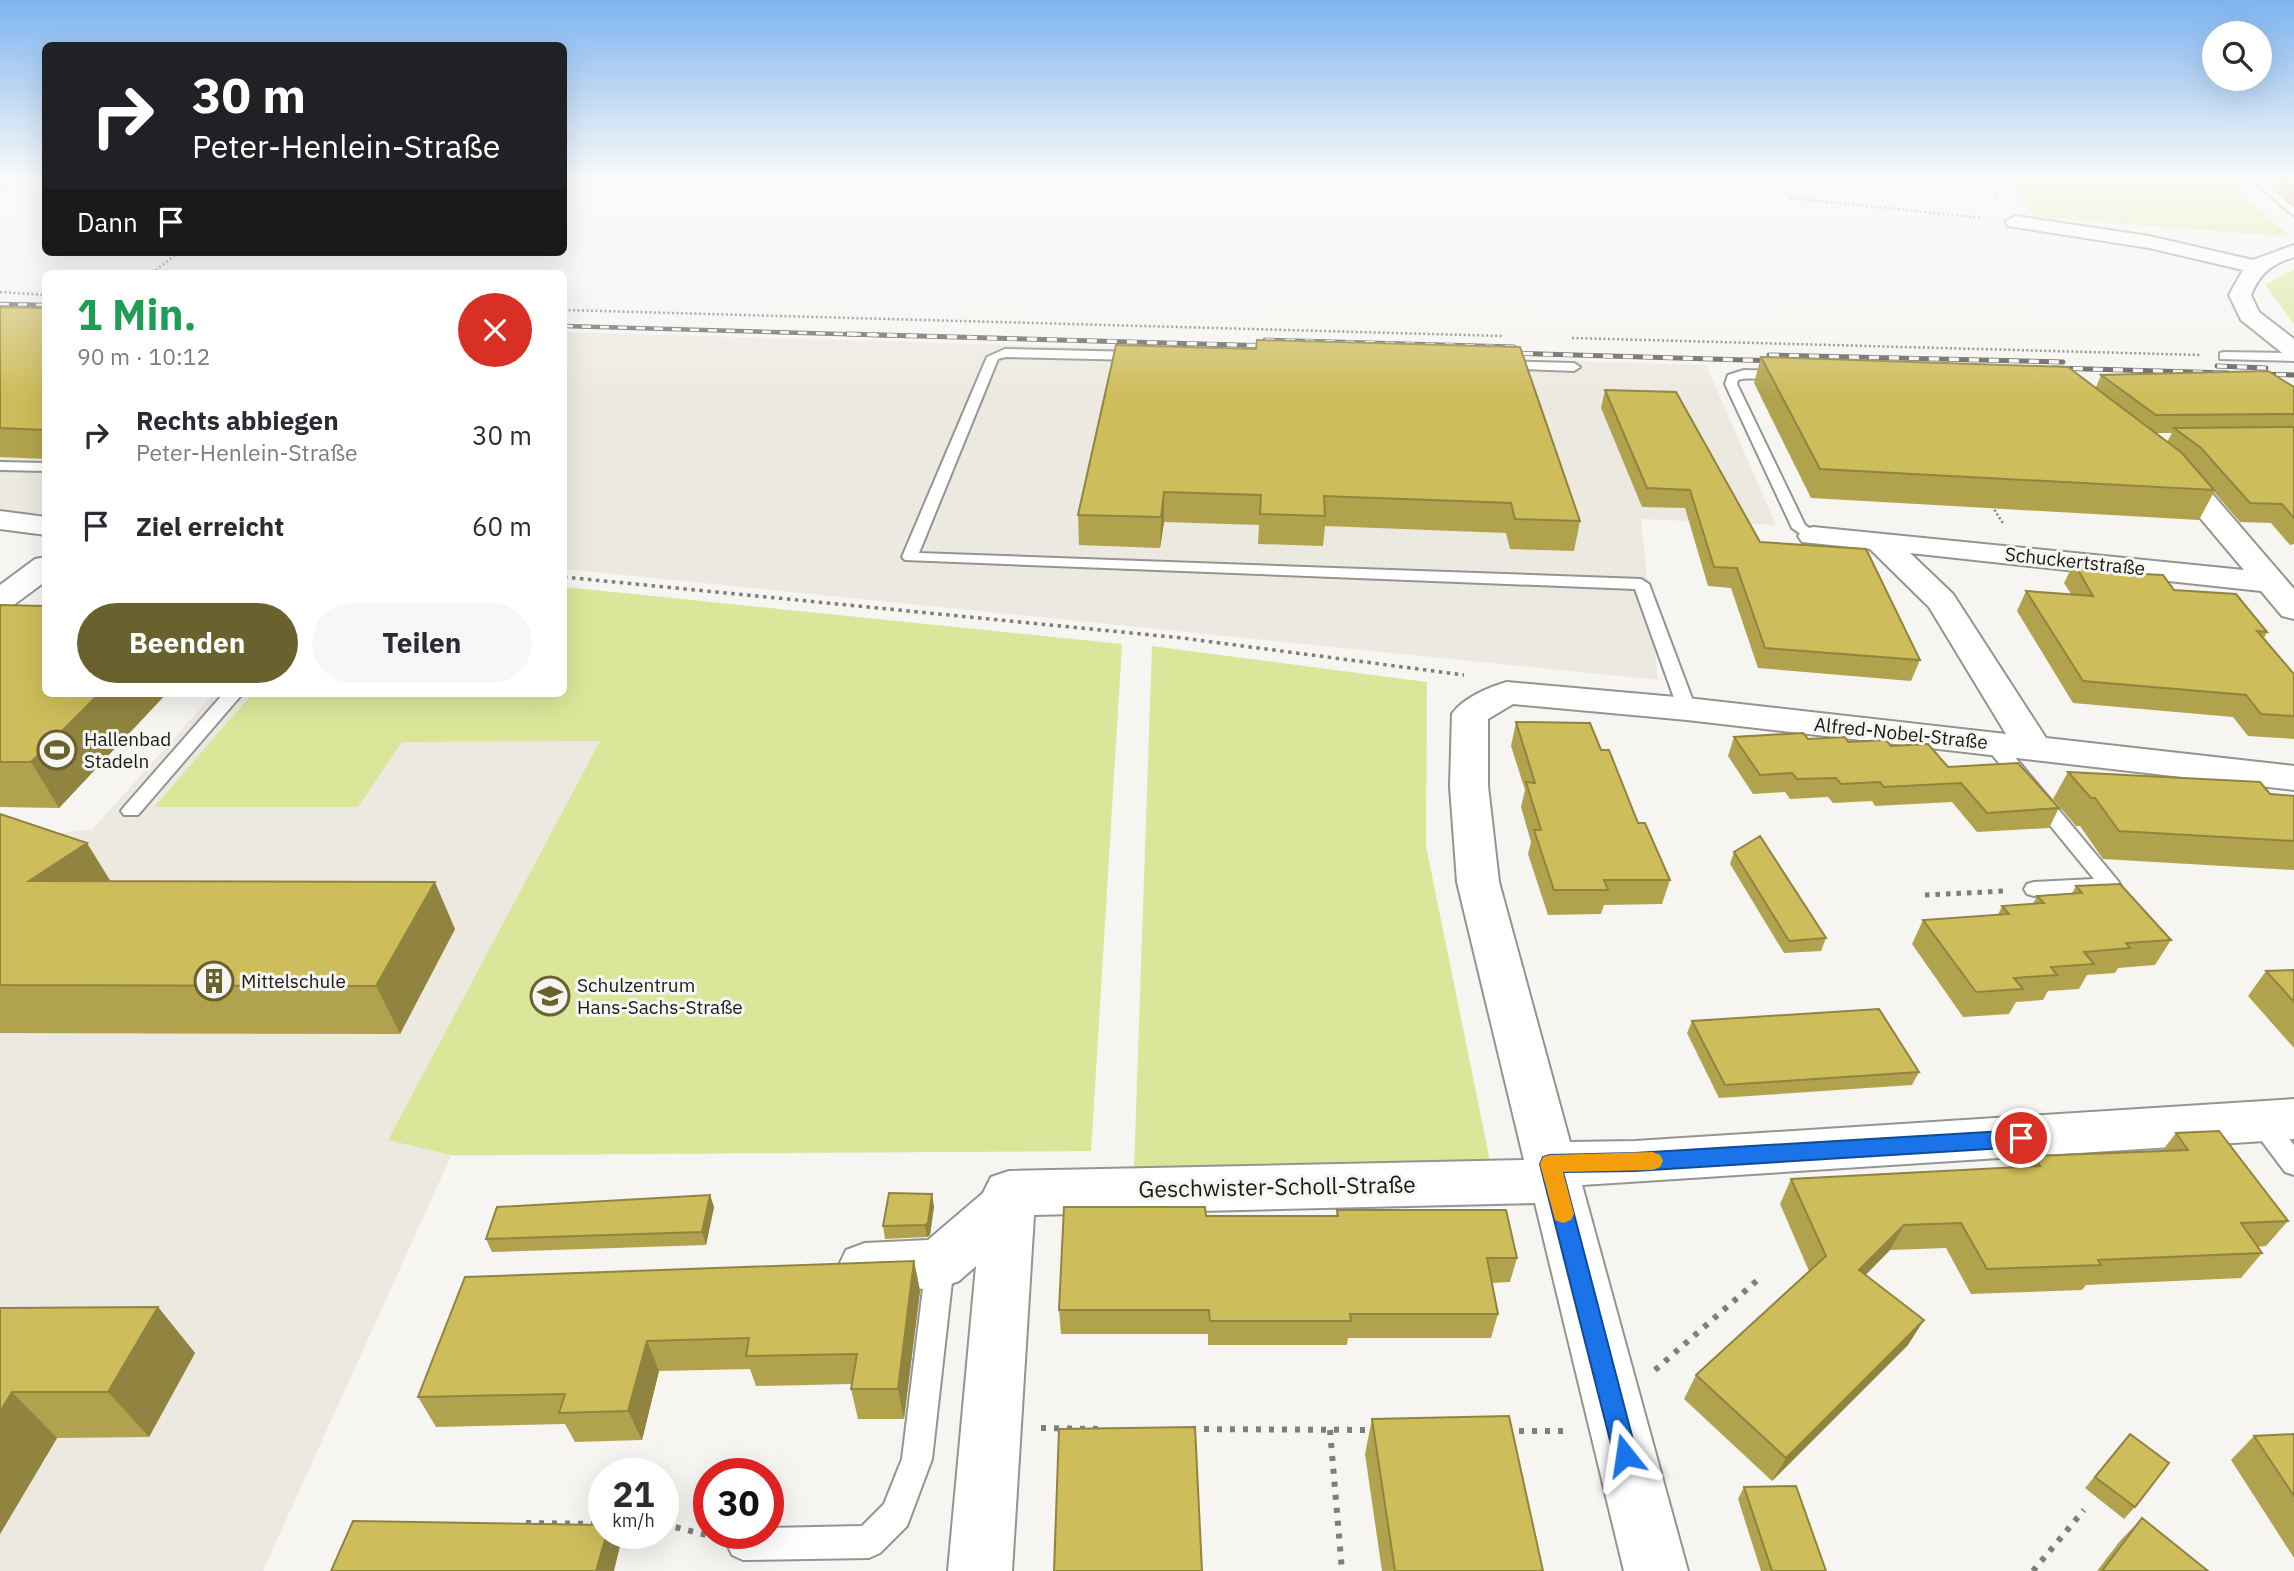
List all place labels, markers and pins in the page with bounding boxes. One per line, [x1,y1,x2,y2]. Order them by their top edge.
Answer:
place label: Hallenbad Stadeln [84,727,171,773]
sports icon: Hallenbad Stadeln [36,729,78,771]
building icon: Mittelschule [193,960,235,1002]
place label: Mittelschule [241,969,346,993]
place label: Schulzentrum Hans-Sachs-Straße [577,973,743,1019]
school or university icon: Schulzentrum Hans-Sachs-Straße [529,975,571,1017]
pin [1991,1108,2051,1168]

